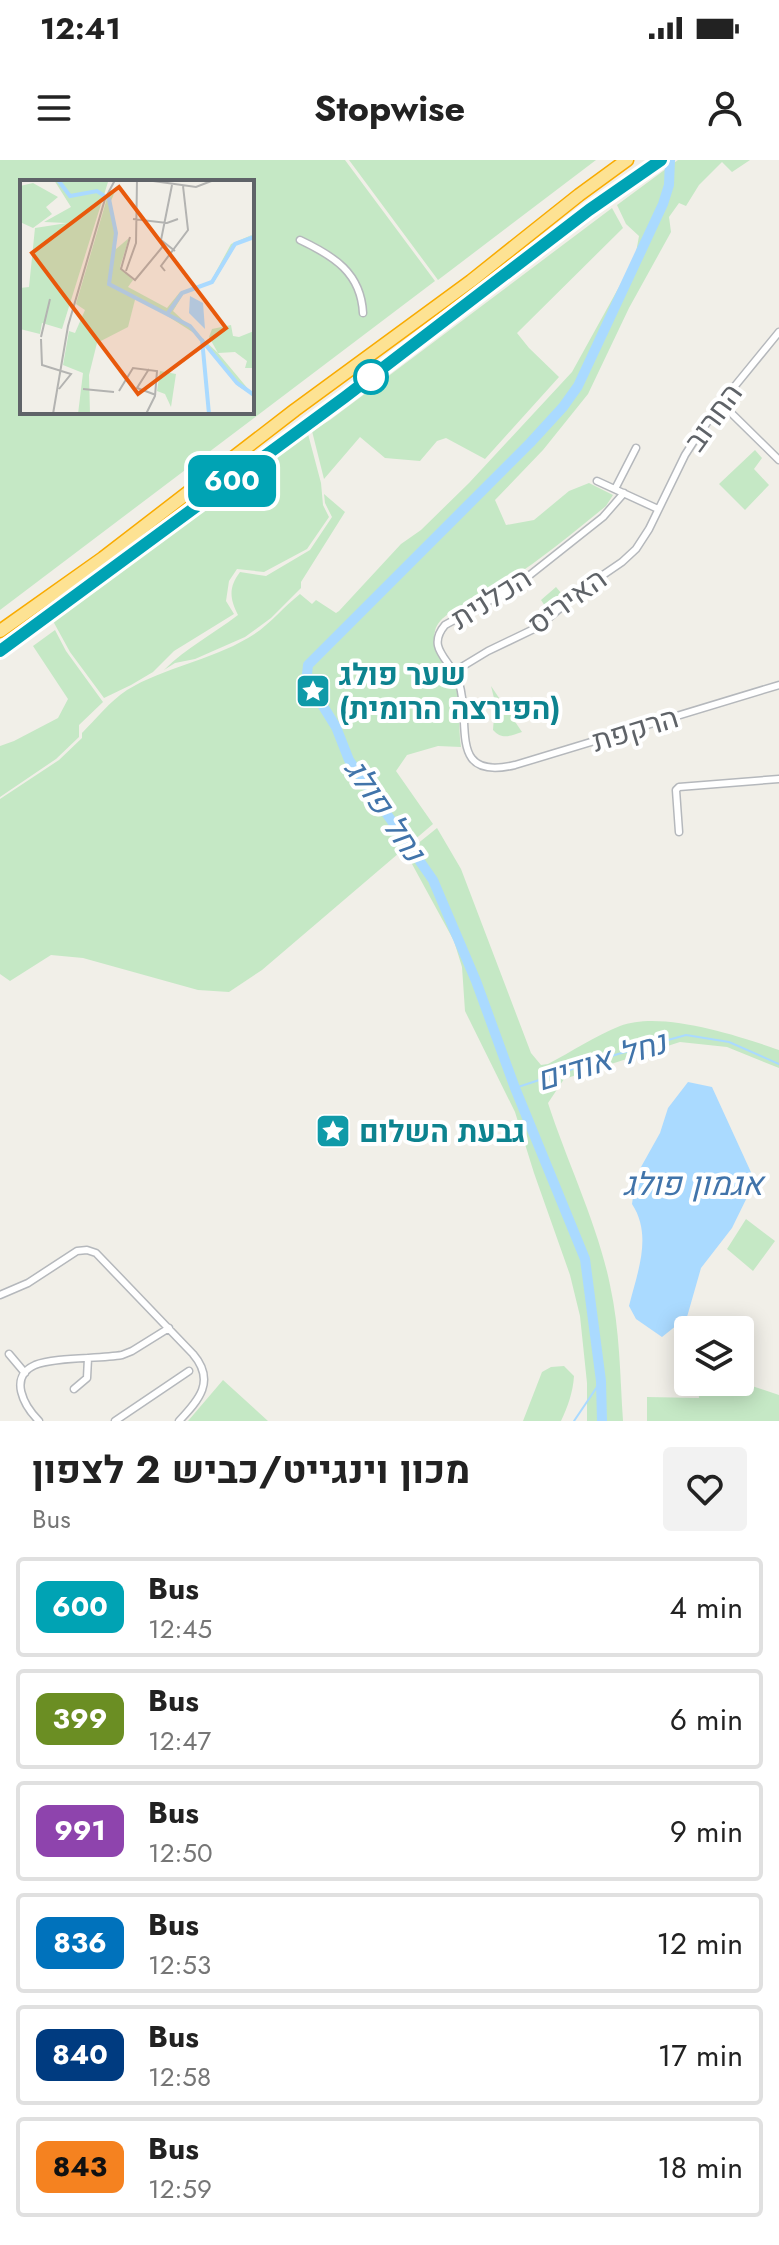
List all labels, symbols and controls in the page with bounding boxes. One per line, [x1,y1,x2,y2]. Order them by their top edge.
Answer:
text: 12:41 [40,7,121,50]
text: Stopwise [314,82,465,134]
icon: menu [32,86,76,130]
icon: person [703,86,747,130]
inset map [20,180,254,414]
unlabelled marker [354,360,388,394]
street label: החרוב [673,374,753,460]
line badge: 600 [186,455,278,507]
text: 600 [204,460,260,501]
street label: הכלנית [442,556,540,640]
street label: האיריס [518,558,616,644]
place label: שער פולג (הפירצה הרומית) [339,653,561,730]
place icon: שער פולג (הפירצה הרומית) [294,672,332,710]
street label: הרקפת [586,695,684,763]
water label: נחל פולג [334,749,438,873]
water label: נחל אודים [530,1019,674,1103]
place label: גבעת השלום [359,1110,525,1153]
place icon: גבעת השלום [314,1112,352,1150]
water label: אגמון פולג [623,1161,766,1207]
map controls [674,1316,754,1396]
button: layers [674,1316,754,1396]
text: מכון וינגייט/כביש 2 לצפון [32,1442,470,1497]
button: heart [663,1447,747,1531]
text: Bus [32,1500,71,1538]
text: Bus [148,1567,199,1610]
text: 600 [52,1586,108,1627]
text: 4 min [670,1586,743,1629]
text: 12:45 [148,1610,212,1648]
text: Bus [148,1679,199,1722]
text: 399 [53,1698,107,1739]
text: 6 min [670,1698,743,1741]
text: 12:47 [148,1722,211,1760]
text: Bus [148,1791,199,1834]
text: 991 [54,1810,106,1851]
text: 9 min [670,1810,743,1853]
text: 12:50 [148,1834,213,1872]
text: Bus [148,1903,199,1946]
text: 836 [53,1922,107,1963]
text: 12 min [656,1922,743,1965]
text: 12:53 [148,1946,211,1984]
text: Bus [148,2015,199,2058]
text: 840 [52,2034,108,2075]
text: 17 min [658,2034,743,2077]
text: 12:58 [148,2058,211,2096]
text: Bus [148,2127,199,2170]
text: 843 [53,2146,107,2187]
text: 18 min [657,2146,743,2189]
text: 12:59 [148,2170,212,2208]

